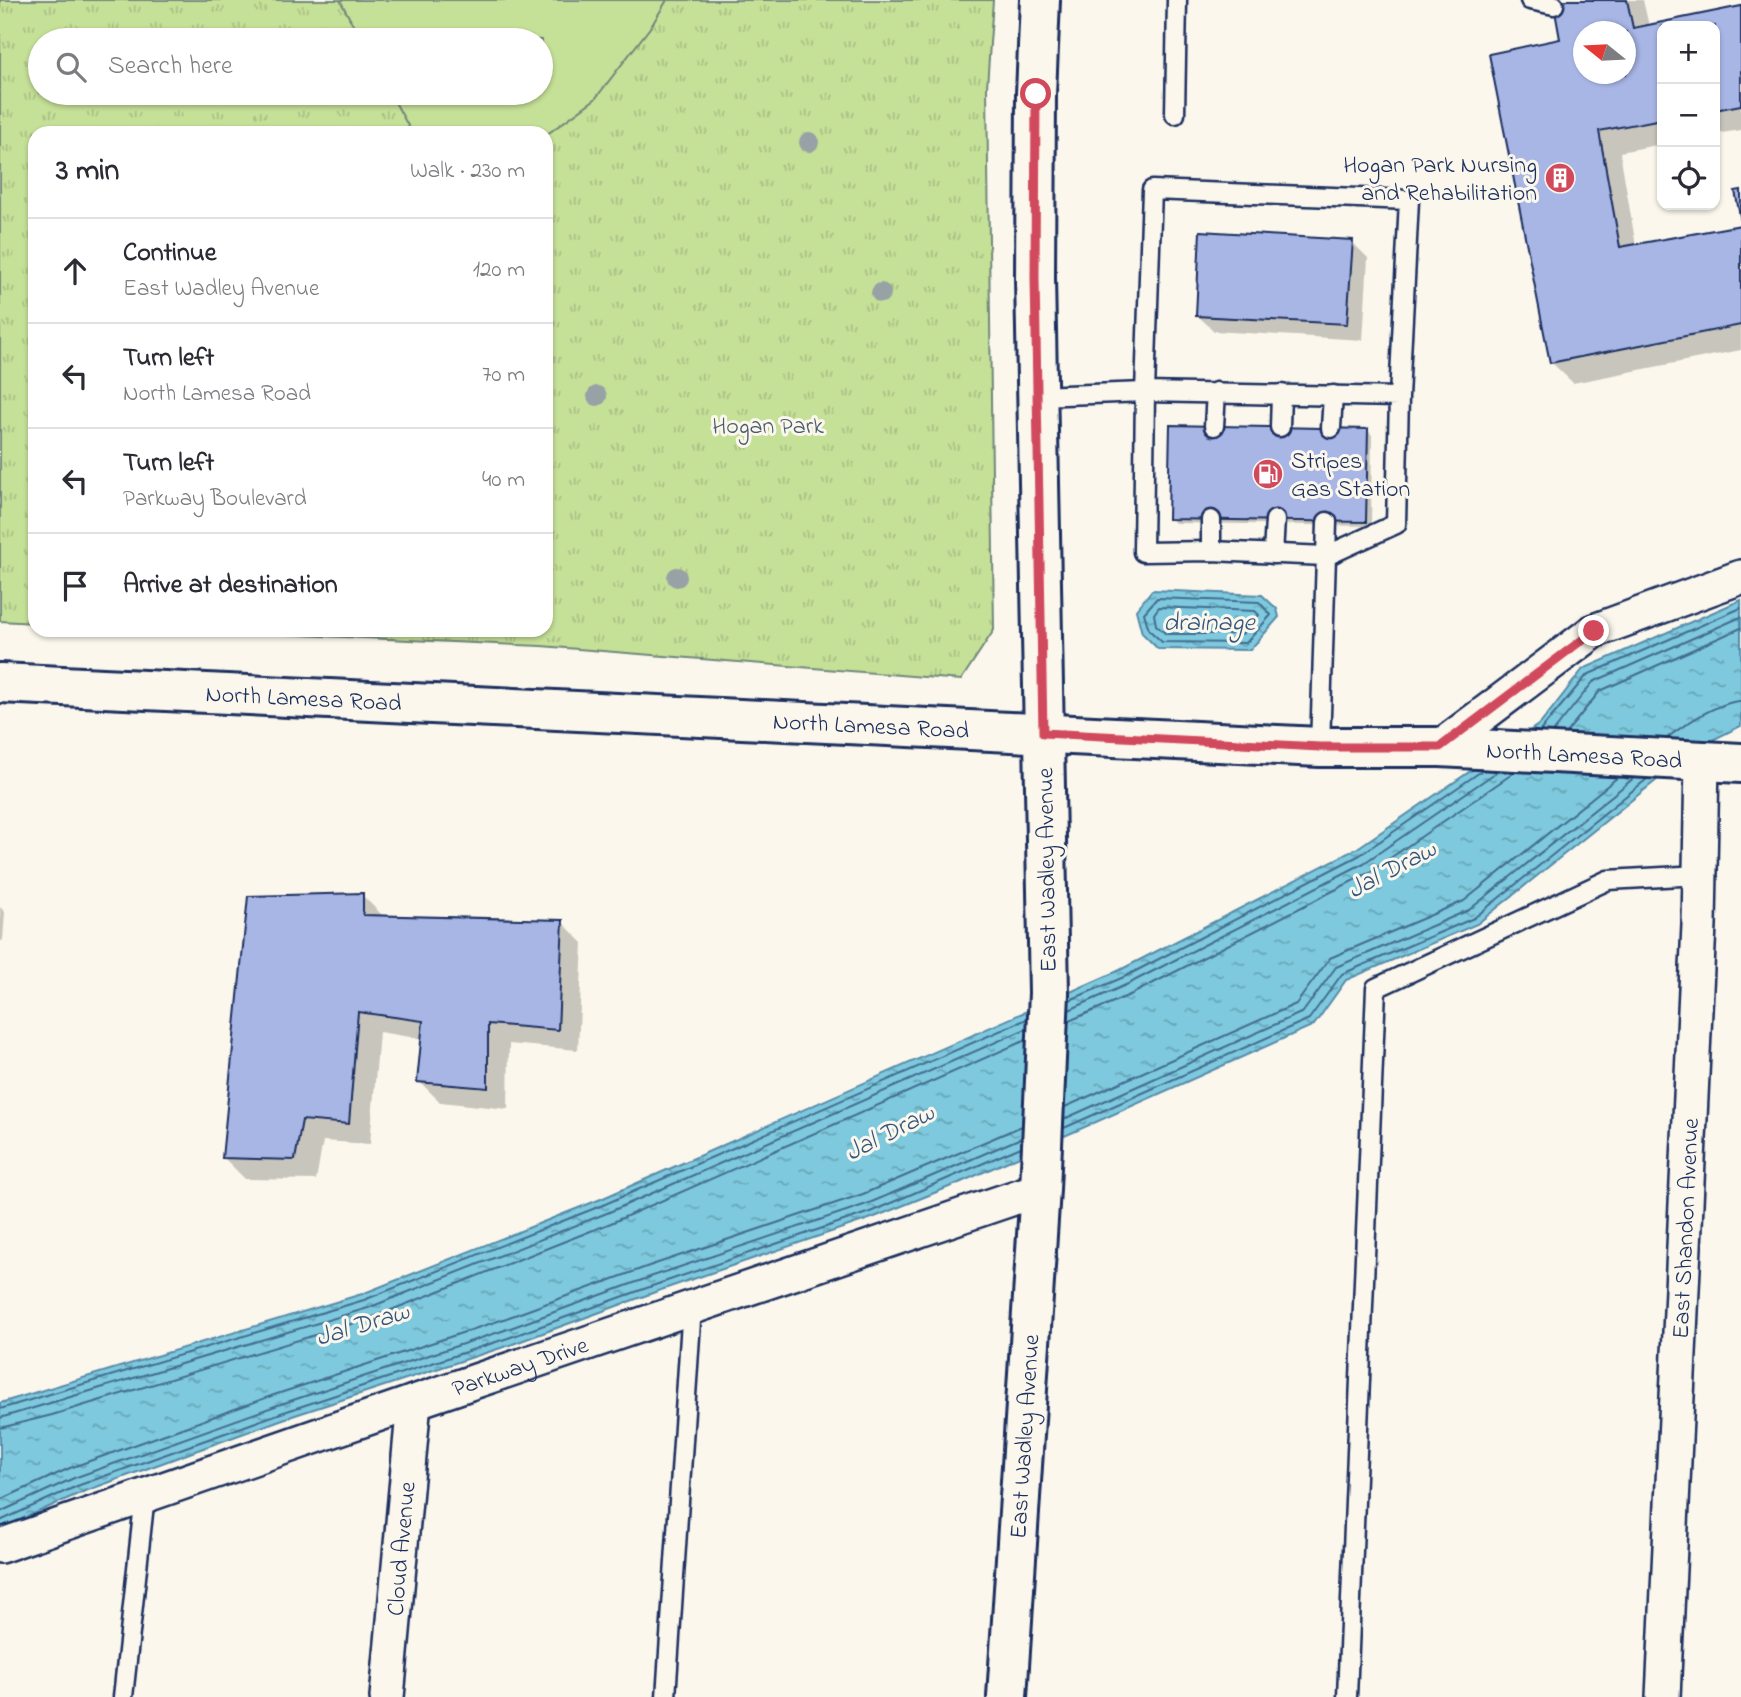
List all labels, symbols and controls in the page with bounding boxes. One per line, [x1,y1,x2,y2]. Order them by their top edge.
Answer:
north arrow [1573,21,1636,84]
map controls [1657,21,1720,210]
button: + [1657,21,1720,84]
search box [28,28,553,105]
icon: search [52,48,90,86]
text: Search here [108,48,233,86]
route start [1020,78,1051,109]
button: − [1657,84,1720,147]
button: locate [1657,147,1720,210]
place label: Hogan Park Nursing and Rehabilitation [1343,149,1537,212]
text: 3 min [56,150,119,194]
text: Walk · 230 m [410,155,525,188]
building icon: Hogan Park Nursing and Rehabilitation [1543,161,1577,195]
text: Continue [123,235,216,273]
icon: ahead [56,252,94,290]
text: 120 m [473,254,525,287]
text: East Wadley Avenue [123,273,319,306]
text: Turn left [123,340,214,378]
icon: left [56,357,94,395]
text: 70 m [482,359,525,392]
text: North Lamesa Road [123,378,311,411]
park label: Hogan Park [712,410,824,445]
text: Turn left [123,445,214,483]
place label: Stripes Gas Station [1291,445,1410,508]
fuel station icon: Stripes Gas Station [1251,457,1285,491]
icon: left [56,462,94,500]
text: 40 m [482,464,525,497]
text: Parkway Boulevard [123,483,307,516]
icon: arrive [56,567,94,605]
text: Arrive at destination [123,567,338,605]
water label: drainage [1163,605,1256,643]
route end [1578,615,1609,646]
street label: North Lamesa Road [205,678,403,722]
street label: North Lamesa Road [772,705,970,750]
street label: North Lamesa Road [1485,734,1684,780]
street label: East Wadley Avenue [1029,767,1069,973]
water label: Jal Draw [1341,831,1444,910]
water label: Jal Draw [839,1095,943,1172]
street label: East Shandon Avenue [1665,1117,1710,1340]
water label: Jal Draw [311,1293,415,1358]
street label: Parkway Drive [448,1329,593,1408]
street label: East Wadley Avenue [1002,1333,1051,1540]
street label: Cloud Avenue [380,1480,427,1618]

